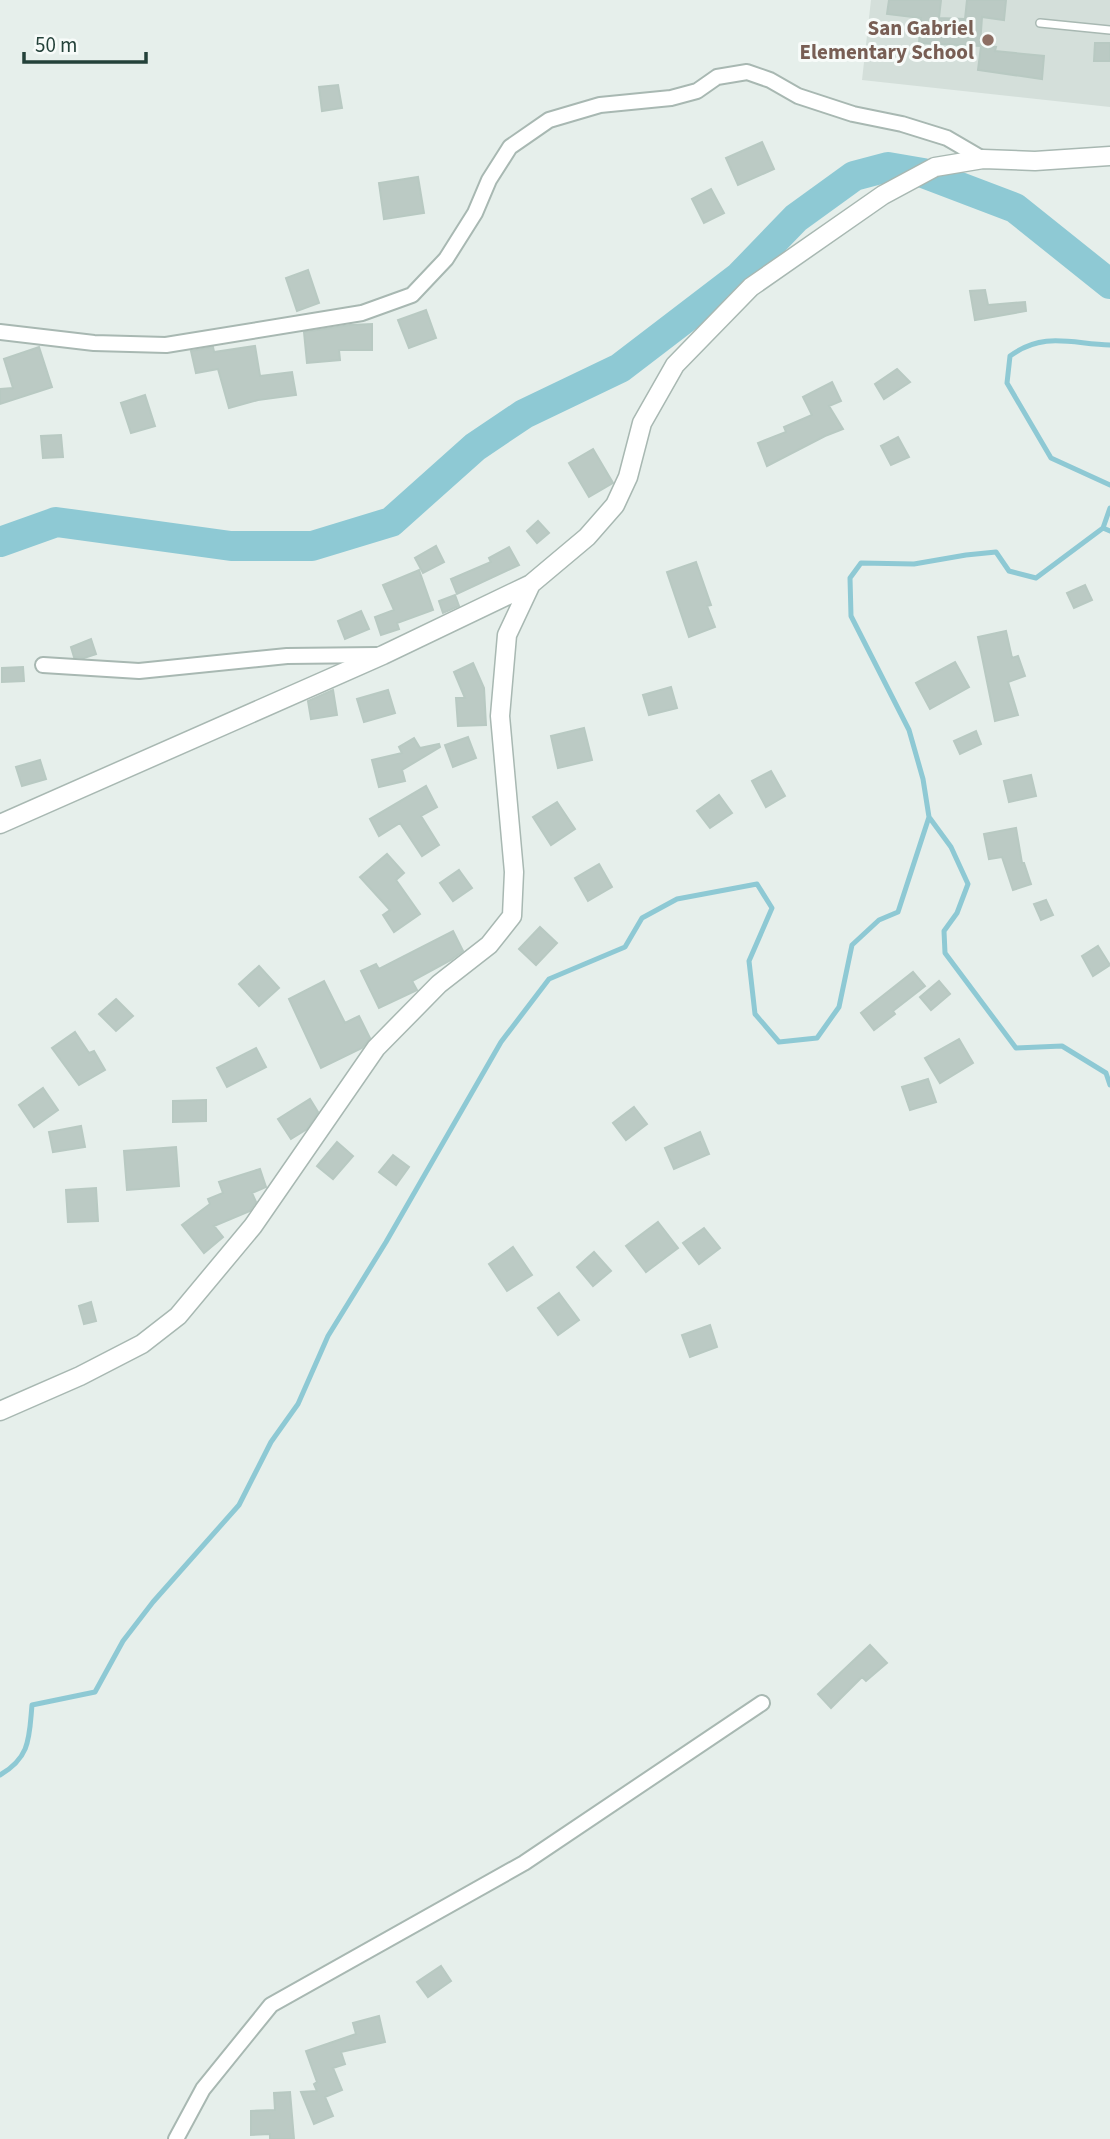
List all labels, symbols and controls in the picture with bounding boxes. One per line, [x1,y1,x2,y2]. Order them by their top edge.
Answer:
place label: San Gabriel Elementary School [800,13,974,67]
scale bar [24,21,147,65]
text: 50 m [35,30,77,60]
marker: San Gabriel Elementary School [980,32,996,48]

